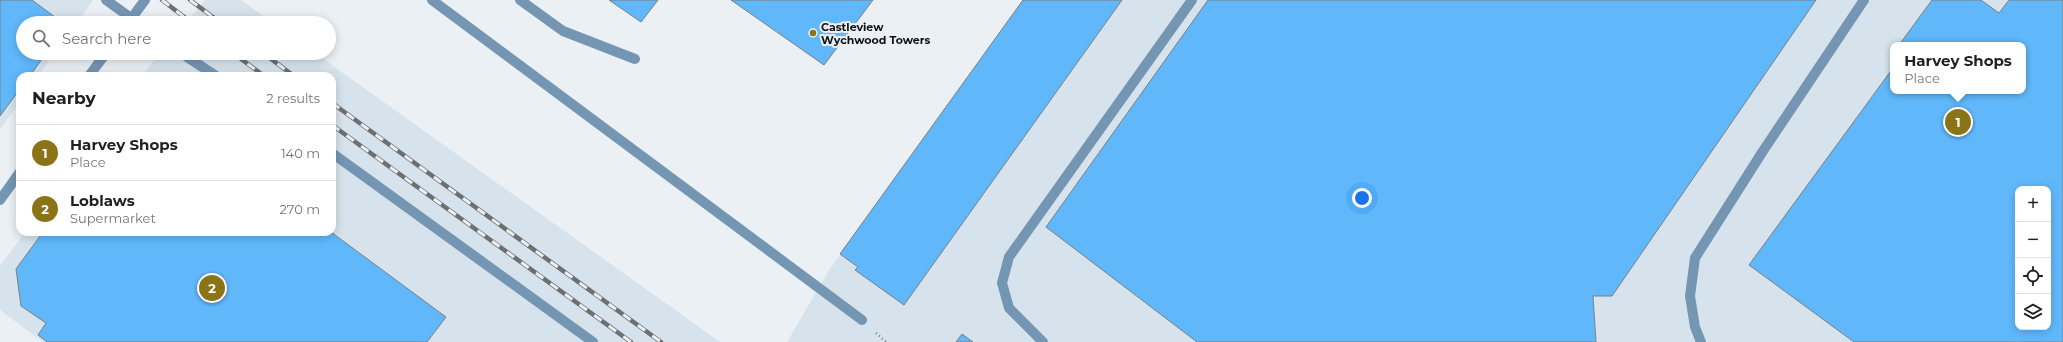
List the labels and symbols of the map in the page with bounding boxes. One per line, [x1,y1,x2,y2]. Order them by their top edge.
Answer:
place label: Castleview Wychwood Towers [821,20,930,47]
marker: Castleview Wychwood Towers [808,28,818,38]
pin: 1 [1945,107,1971,137]
your location [1352,188,1372,208]
pin: 2 [199,273,225,303]

